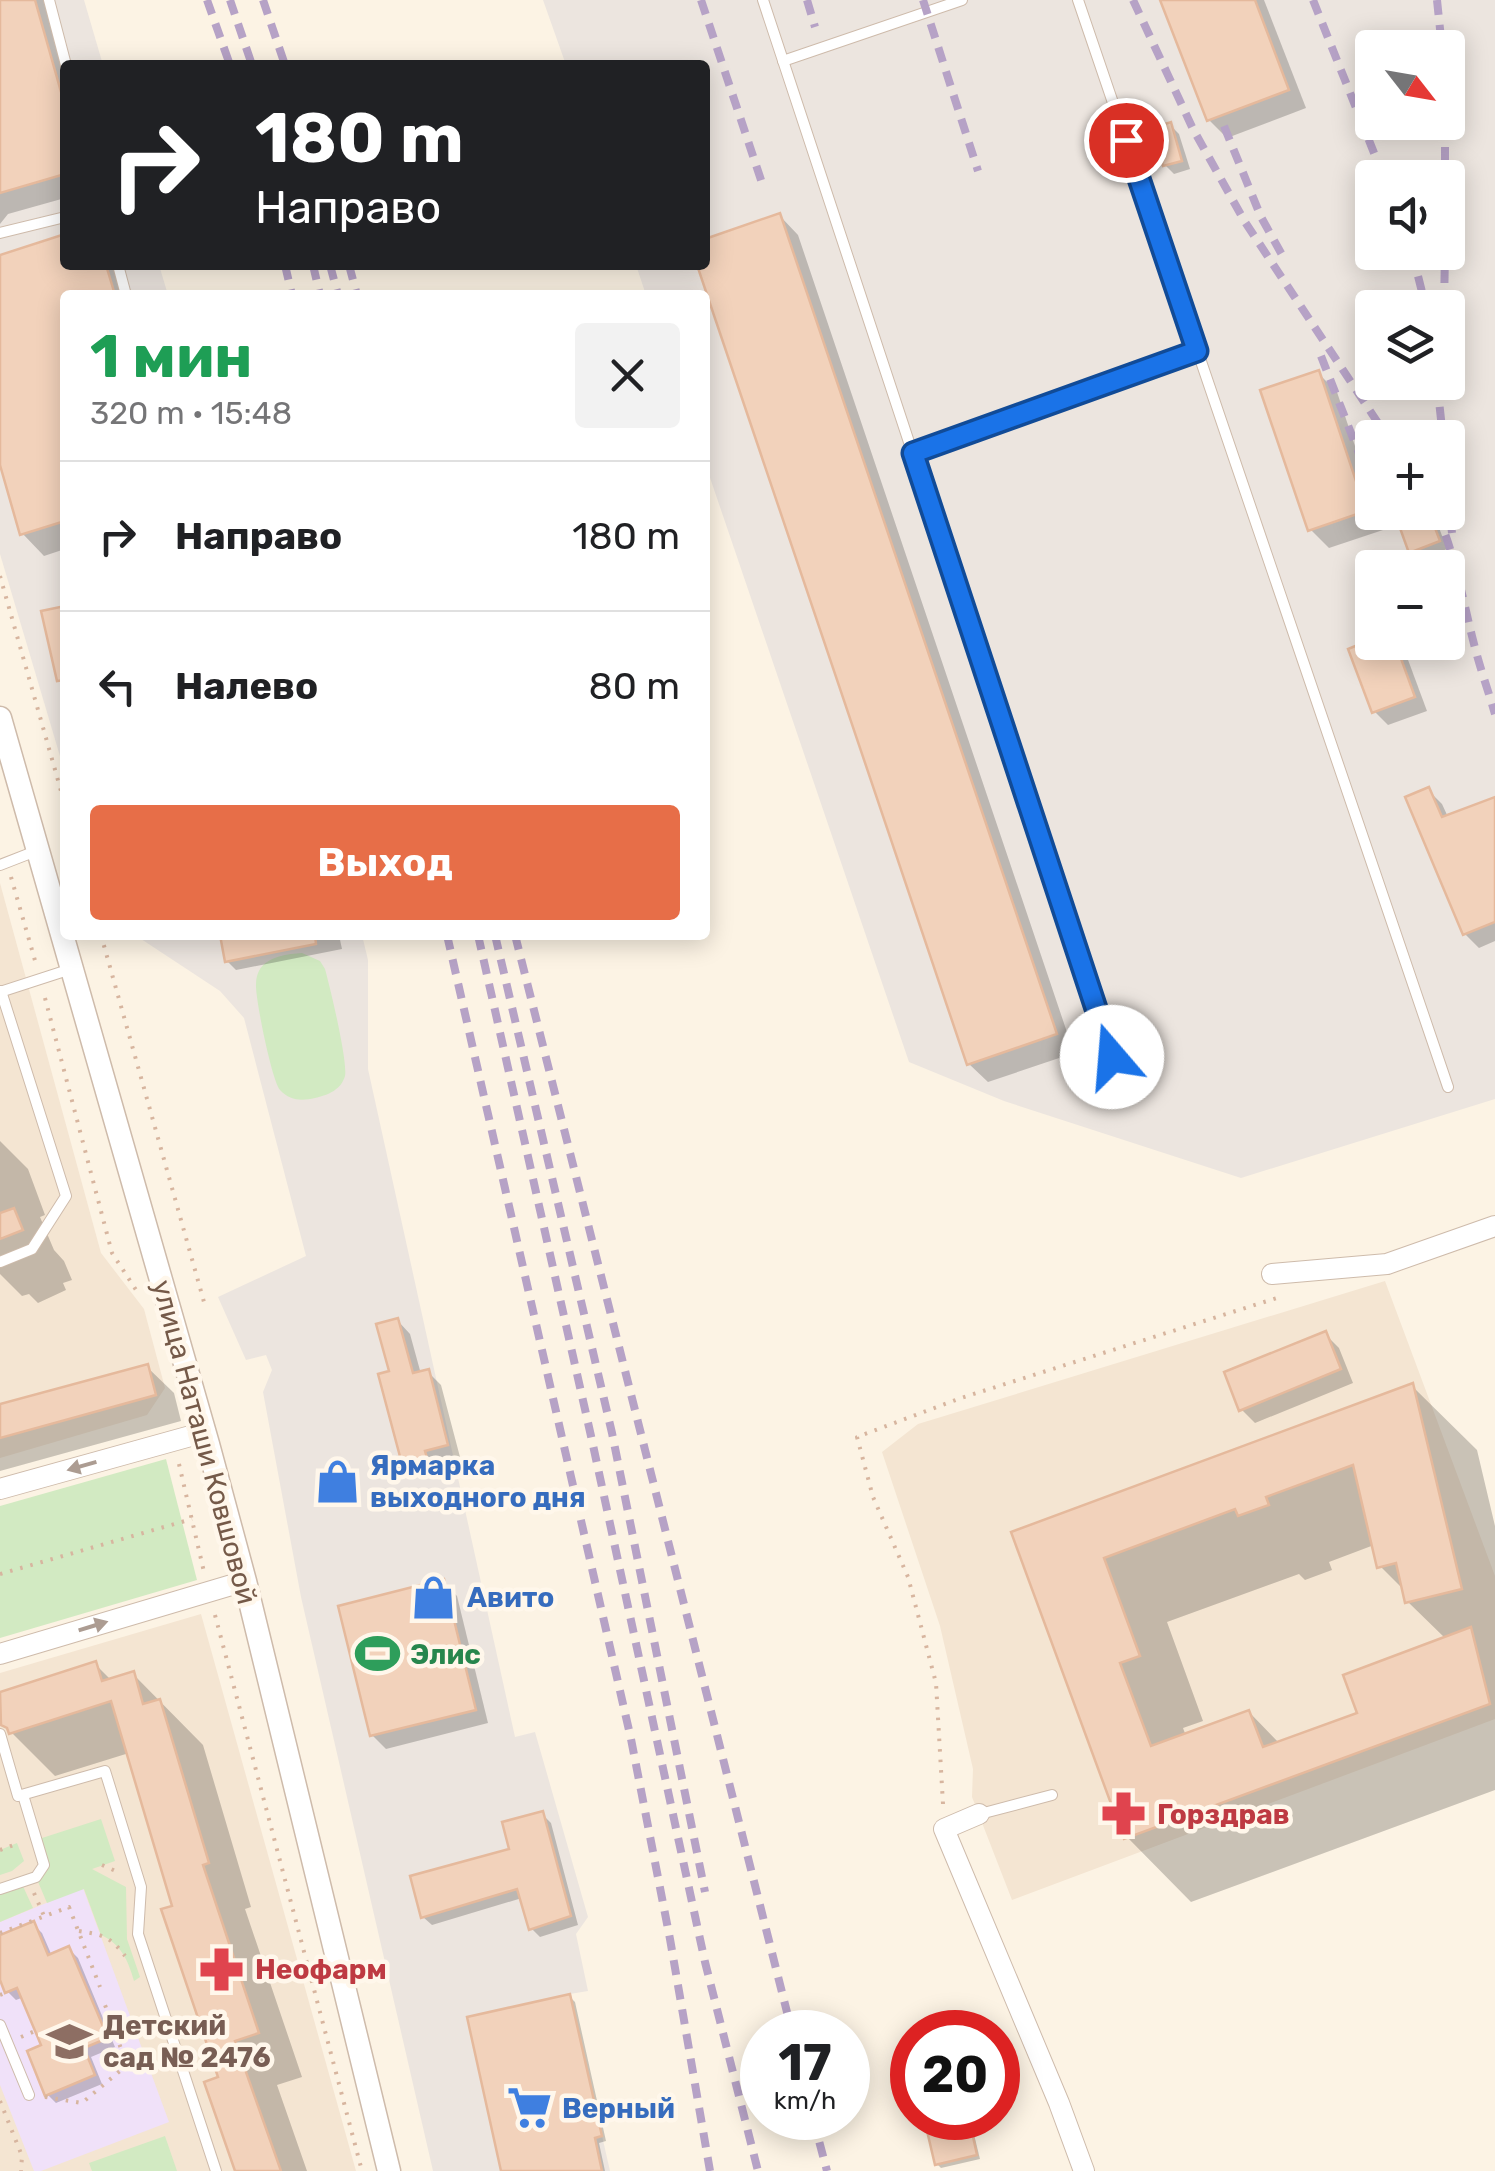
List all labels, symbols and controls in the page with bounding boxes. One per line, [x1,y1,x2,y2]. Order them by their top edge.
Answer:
north arrow [1355,30,1465,140]
map controls [1355,30,1465,660]
text: 180 m [255,97,464,180]
pin [1084,98,1169,183]
icon: right [90,100,220,230]
icon: arrive [1099,113,1154,168]
button: sound [1355,160,1465,270]
text: Направо [255,181,441,234]
button: layers [1355,290,1465,400]
text: 1 мин [90,321,253,392]
button: close [575,323,680,428]
text: 320 m · 15:48 [90,394,292,432]
button: + [1355,420,1465,530]
icon: right [90,509,145,564]
text: Направо [175,513,342,559]
text: 180 m [572,513,680,559]
button: − [1355,550,1465,660]
icon: left [90,659,145,714]
text: Налево [175,663,318,709]
text: 80 m [589,663,680,709]
button: Выход [90,805,680,920]
position arrow [1060,1005,1164,1109]
street label: улица Наташи Ковшовой [145,1276,264,1608]
place label: Ярмарка выходного дня [370,1449,586,1514]
shop icon: Ярмарка выходного дня [313,1457,361,1505]
one-way arrow [66,1458,97,1474]
shop icon: Авито [410,1573,458,1621]
place label: Авито [467,1581,554,1614]
one-way arrow [79,1618,109,1633]
sports icon: Элис [353,1630,401,1678]
place label: Элис [410,1638,481,1671]
pharmacy icon: Горздрав [1100,1790,1148,1838]
place label: Горздрав [1157,1798,1290,1831]
pharmacy icon: Неофарм [198,1945,246,1993]
place label: Неофарм [255,1953,387,1986]
place label: Детский сад № 2476 [103,2009,271,2074]
speed limit sign: 20 [890,2010,1020,2140]
school or university icon: Детский сад № 2476 [46,2017,94,2065]
text: 17 [778,2033,832,2093]
supermarket icon: Верный [505,2084,553,2132]
text: km/h [774,2086,836,2115]
place label: Верный [562,2092,675,2125]

